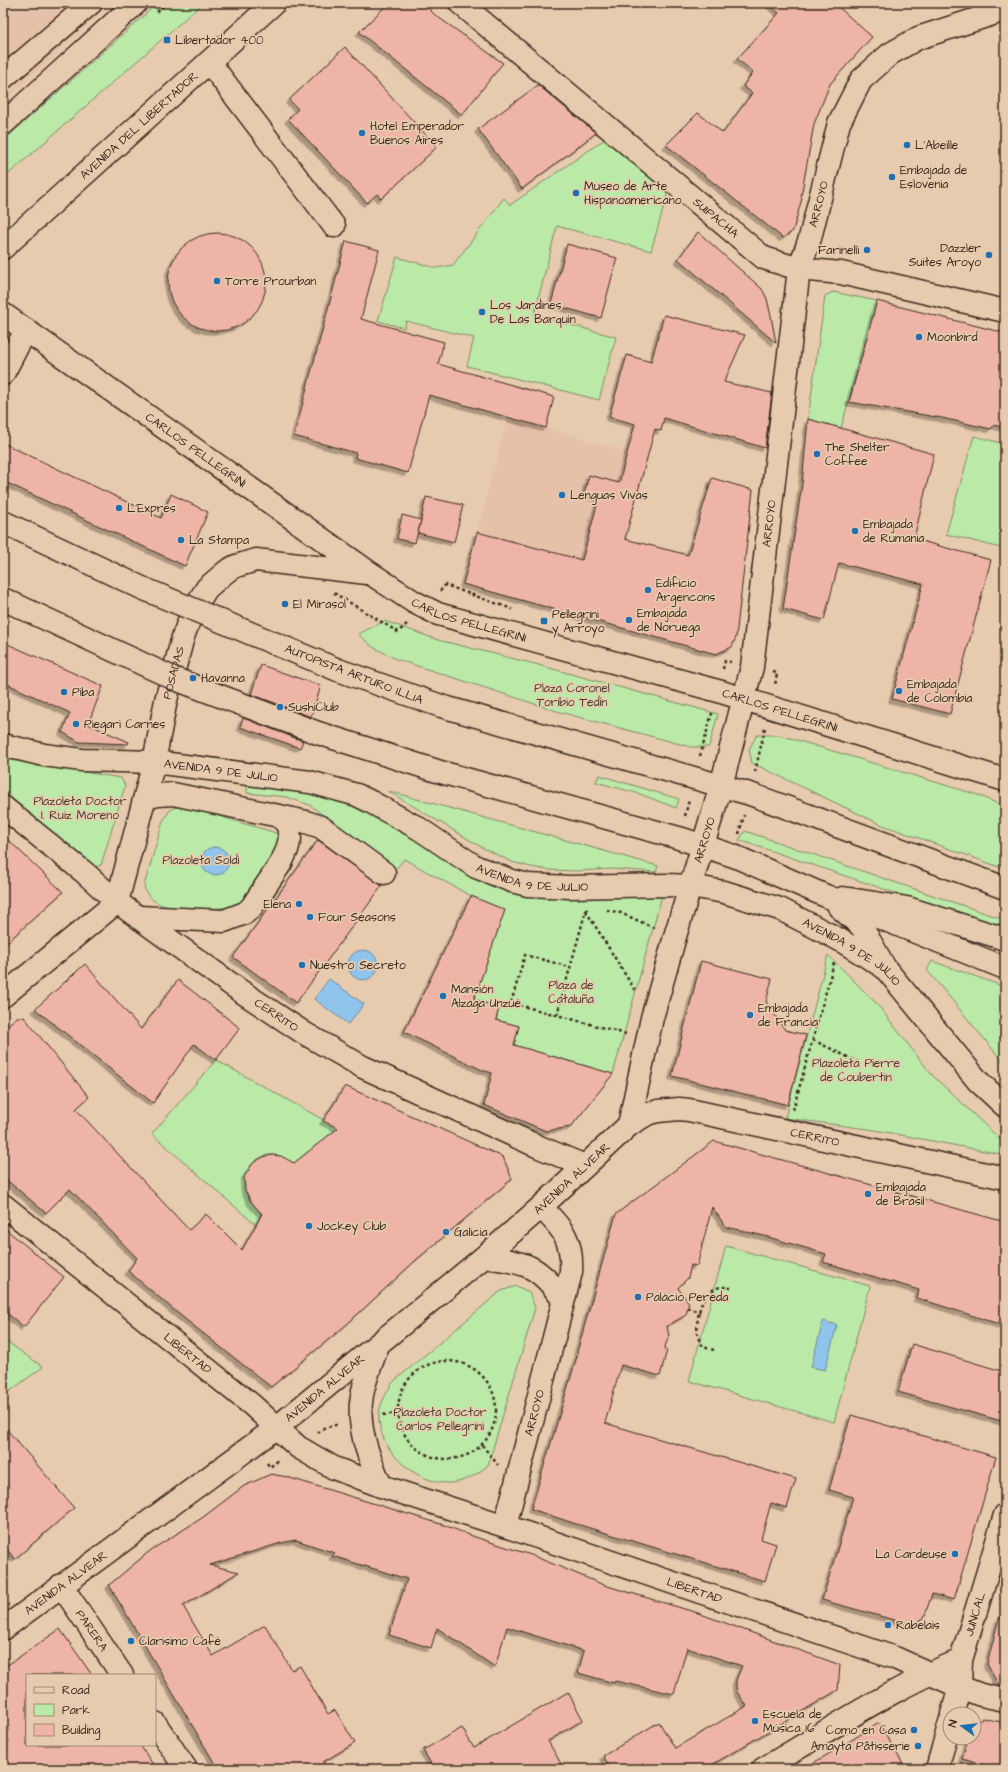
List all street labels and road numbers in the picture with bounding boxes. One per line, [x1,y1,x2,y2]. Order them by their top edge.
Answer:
street label: AVENIDA DEL LIBERTADOR [76,68,202,184]
street label: ARROYO [805,179,833,229]
street label: SUIPACHA [689,194,742,242]
street label: CARLOS PELLEGRINI [142,409,250,492]
street label: ARROYO [758,499,781,548]
street label: CARLOS PELLEGRINI [408,594,528,647]
street label: AUTOPISTA ARTURO ILLIA [282,640,426,709]
street label: POSADAS [159,644,189,701]
street label: CARLOS PELLEGRINI [720,685,840,737]
street label: AVENIDA 9 DE JULIO [163,755,279,787]
street label: ARROYO [690,815,720,865]
street label: AVENIDA 9 DE JULIO [474,860,588,896]
street label: AVENIDA 9 DE JULIO [799,914,904,990]
street label: CERRITO [251,994,302,1036]
street label: CERRITO [789,1124,841,1151]
street label: AVENIDA ALVEAR [530,1139,614,1219]
street label: LIBERTAD [160,1329,215,1379]
street label: AVENIDA ALVEAR [281,1350,369,1426]
street label: ARROYO [521,1388,549,1438]
street label: AVENIDA ALVEAR [21,1547,111,1619]
street label: LIBERTAD [664,1573,724,1608]
street label: JUNCAL [961,1590,990,1638]
street label: PARERA [71,1606,112,1655]

